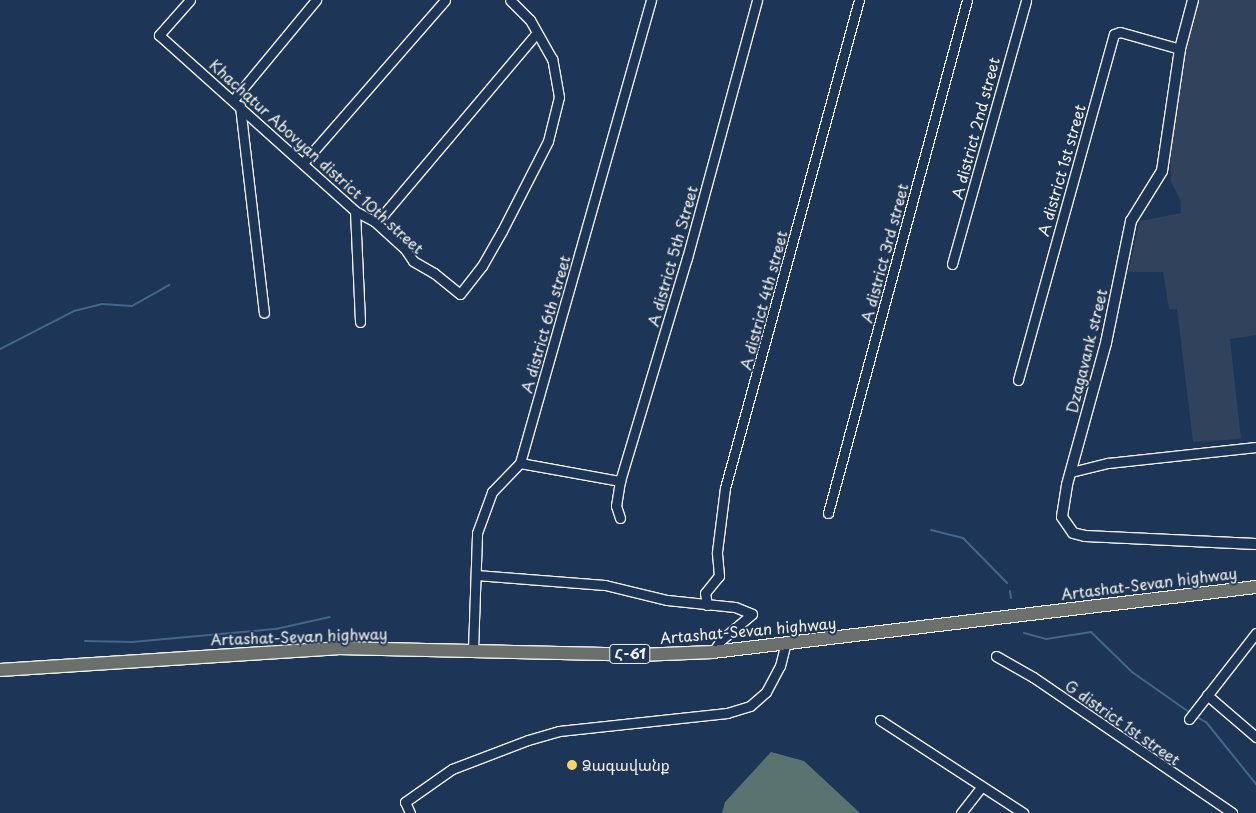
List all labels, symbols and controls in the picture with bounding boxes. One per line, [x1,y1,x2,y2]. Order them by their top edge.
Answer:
street label: Khachatur Abovyan district 10th street [206,55,428,257]
street label: A district 2nd street [947,55,1003,201]
street label: A district 1st street [1033,101,1089,239]
street label: A district 3rd street [857,181,911,325]
street label: A district 5th Street [643,183,701,329]
street label: A district 4th street [736,228,790,372]
street label: A district 6th street [516,252,574,396]
street label: Dzagavank street [1062,287,1110,415]
street label: Artashat-Sevan highway [1060,563,1238,603]
street label: Artashat-Sevan highway [659,613,837,647]
street label: Artashat-Sevan highway [210,624,388,648]
road number: Հ-61 [609,642,651,666]
street label: G district 1st street [1060,674,1186,770]
place label: Ձագավանք [582,756,670,774]
marker: Ձագավանք [566,759,578,771]

